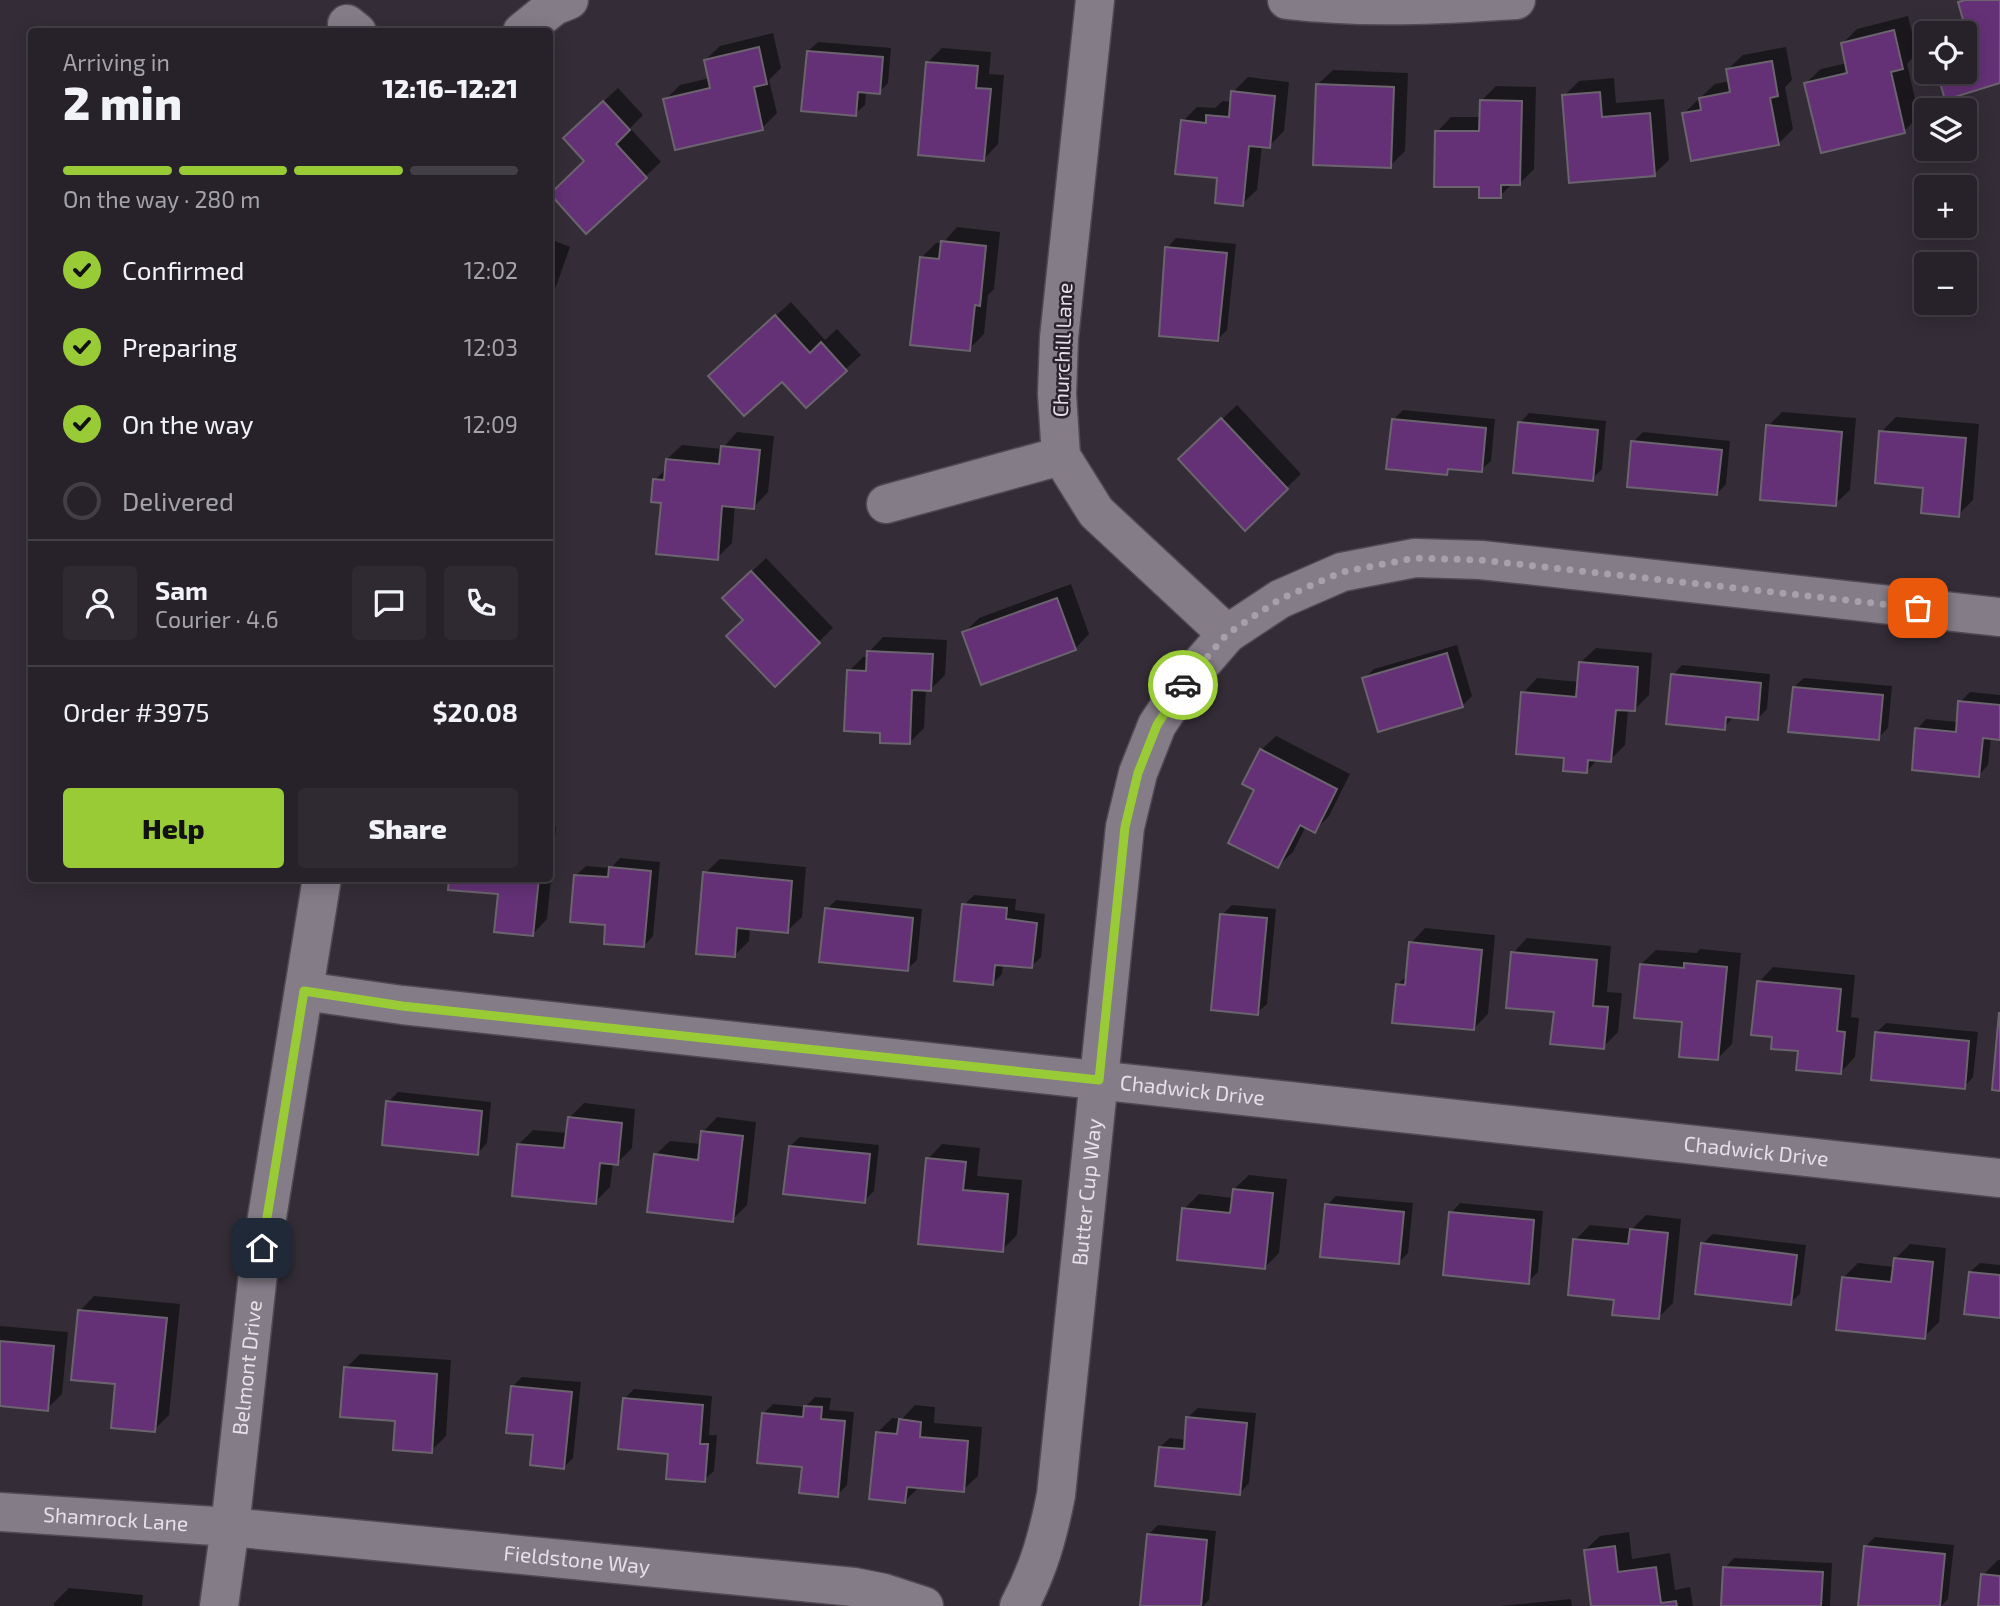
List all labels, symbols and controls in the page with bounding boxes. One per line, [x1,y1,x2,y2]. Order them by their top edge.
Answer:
map controls [1914,21,1977,315]
button: locate [1914,21,1977,84]
text: Arriving in [63,48,170,76]
text: 12:16–12:21 [382,72,518,103]
text: 2 min [63,74,182,129]
button: layers [1914,98,1977,161]
button: + [1914,175,1977,238]
text: On the way · 280 m [63,185,260,213]
icon: check [63,251,101,289]
button: − [1914,252,1977,315]
text: Confirmed [122,254,245,285]
text: 12:02 [464,256,518,284]
street label: Churchill Lane [1047,282,1076,418]
icon: check [63,328,101,366]
text: Preparing [122,331,237,362]
text: 12:03 [464,333,518,361]
icon: check [63,405,101,443]
text: On the way [122,408,253,439]
text: 12:09 [463,410,518,438]
text: Delivered [122,485,234,516]
button: person [63,566,137,640]
button: chat [352,566,426,640]
button: phone [444,566,518,640]
text: Sam [155,574,208,605]
pin [1888,578,1948,638]
icon: bag [1899,589,1937,627]
text: Courier · 4.6 [155,605,279,633]
courier [1148,650,1218,720]
icon: car [1164,666,1202,704]
text: Order #3975 [63,696,209,727]
text: $20.08 [432,696,518,727]
button: Help [63,788,284,868]
button: Share [298,788,518,868]
street label: Chadwick Drive [1119,1069,1266,1109]
street label: Butter Cup Way [1066,1117,1106,1267]
street label: Chadwick Drive [1683,1130,1830,1170]
pin [232,1218,292,1278]
icon: home [243,1229,281,1267]
street label: Belmont Drive [226,1299,266,1436]
street label: Shamrock Lane [43,1501,189,1535]
street label: Fieldstone Way [503,1539,651,1578]

